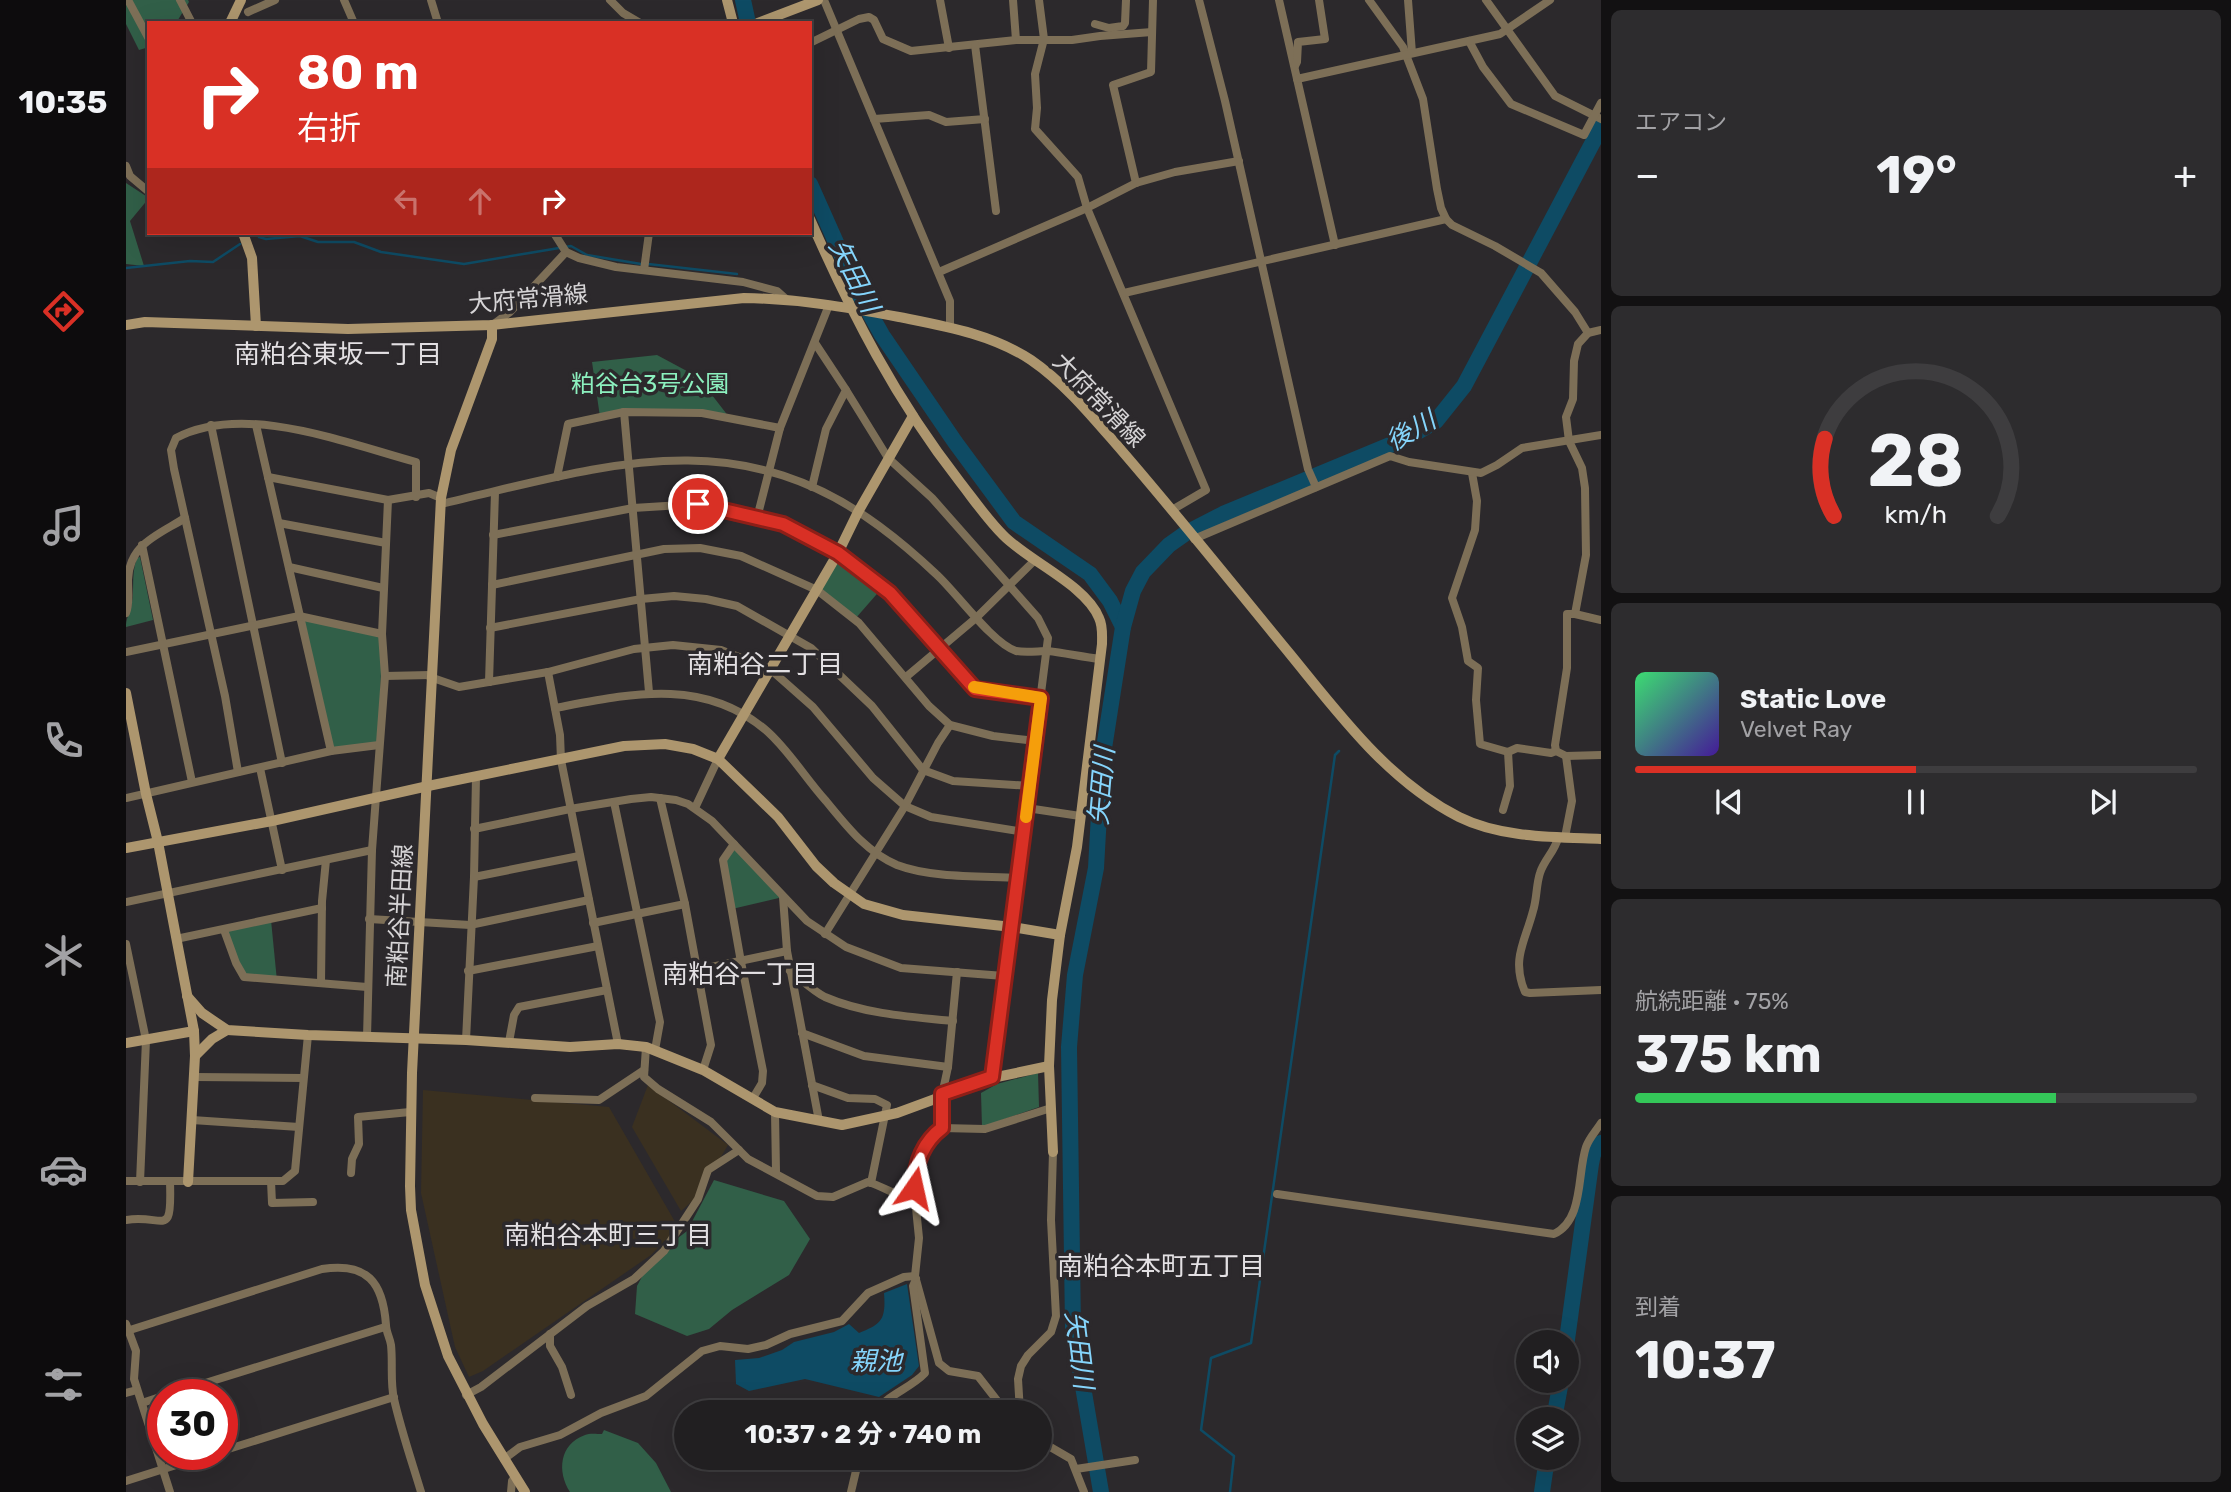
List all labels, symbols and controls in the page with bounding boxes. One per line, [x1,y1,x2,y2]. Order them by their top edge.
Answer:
text: 80 m [297,43,419,101]
icon: right [182,49,273,140]
text: 10:35 [19,83,107,121]
text: エアコン [1635,108,1727,136]
text: 右折 [297,109,361,147]
text: 19° [1876,144,1957,206]
text: − [1635,152,1660,198]
text: + [2173,152,2197,198]
icon: left [388,182,426,220]
icon: ahead [461,182,499,220]
icon: right [534,182,572,220]
water label: 矢田川 [822,234,887,320]
street label: 大府常滑線 [467,280,589,318]
icon: directions [39,287,88,336]
district label: 南粕谷東坂一丁目 [234,339,442,370]
street label: 大府常滑線 [1047,347,1151,453]
park label: 粕谷台3号公園 [571,370,729,398]
water label: 後川 [1381,403,1444,457]
text: 28 [1868,418,1964,504]
pin [668,474,728,534]
icon: arrive [679,485,717,523]
text: km/h [1885,499,1947,528]
icon: music [39,501,88,550]
district label: 南粕谷二丁目 [687,649,843,680]
text: Static Love [1740,684,1886,715]
text: Velvet Ray [1740,715,1852,743]
icon: phone [39,716,88,765]
water label: 矢田川 [1083,743,1121,826]
icon: previous [1710,783,1748,821]
icon: pause [1897,783,1935,821]
icon: next [2084,783,2122,821]
street label: 南粕谷半田線 [382,843,418,989]
icon: climate [39,931,88,980]
district label: 南粕谷一丁目 [662,959,818,990]
text: 航続距離 · 75% [1635,987,1789,1015]
text: 375 km [1635,1023,1822,1085]
icon: car [39,1145,88,1194]
position arrow [877,1151,951,1225]
district label: 南粕谷本町三丁目 [504,1220,712,1251]
district label: 南粕谷本町五丁目 [1057,1251,1265,1282]
text: 到着 [1635,1293,1681,1321]
water label: 矢田川 [1059,1309,1100,1394]
text: 10:37 [1635,1329,1775,1391]
map controls [1516,1330,1579,1470]
button: sound [1516,1330,1579,1393]
water label: 親池 [850,1346,905,1377]
icon: filters [39,1360,88,1409]
speed limit sign: 30 [147,1379,238,1470]
button: layers [1516,1407,1579,1470]
text: 10:37 · 2 分 · 740 m [745,1419,981,1450]

